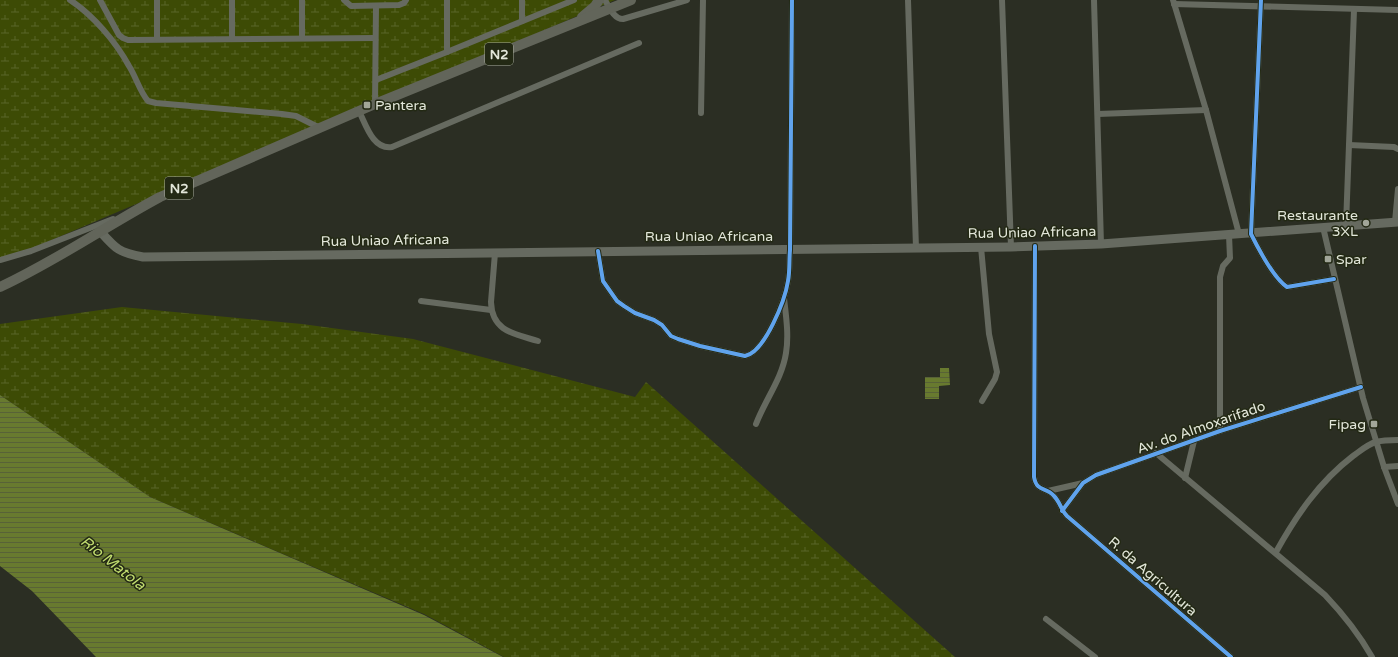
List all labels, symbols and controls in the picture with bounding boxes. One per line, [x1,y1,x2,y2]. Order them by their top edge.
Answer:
road number: N2 [485,43,513,65]
place label: Pantera [375,97,427,114]
marker: Pantera [362,100,372,110]
road number: N2 [165,177,193,199]
place label: Restaurante 3XL [1277,207,1358,240]
marker: Restaurante 3XL [1361,218,1371,228]
street label: Rua Uniao Africana [968,223,1096,242]
street label: Rua Uniao Africana [645,228,773,245]
street label: Rua Uniao Africana [321,231,449,250]
place label: Spar [1336,251,1367,268]
marker: Spar [1323,254,1333,264]
street label: Av. do Almoxarifado [1135,398,1268,457]
place label: Fipag [1329,416,1366,433]
marker: Fipag [1369,419,1379,429]
water label: Rio Matola [77,532,149,594]
street label: R. da Agricultura [1105,533,1201,620]

